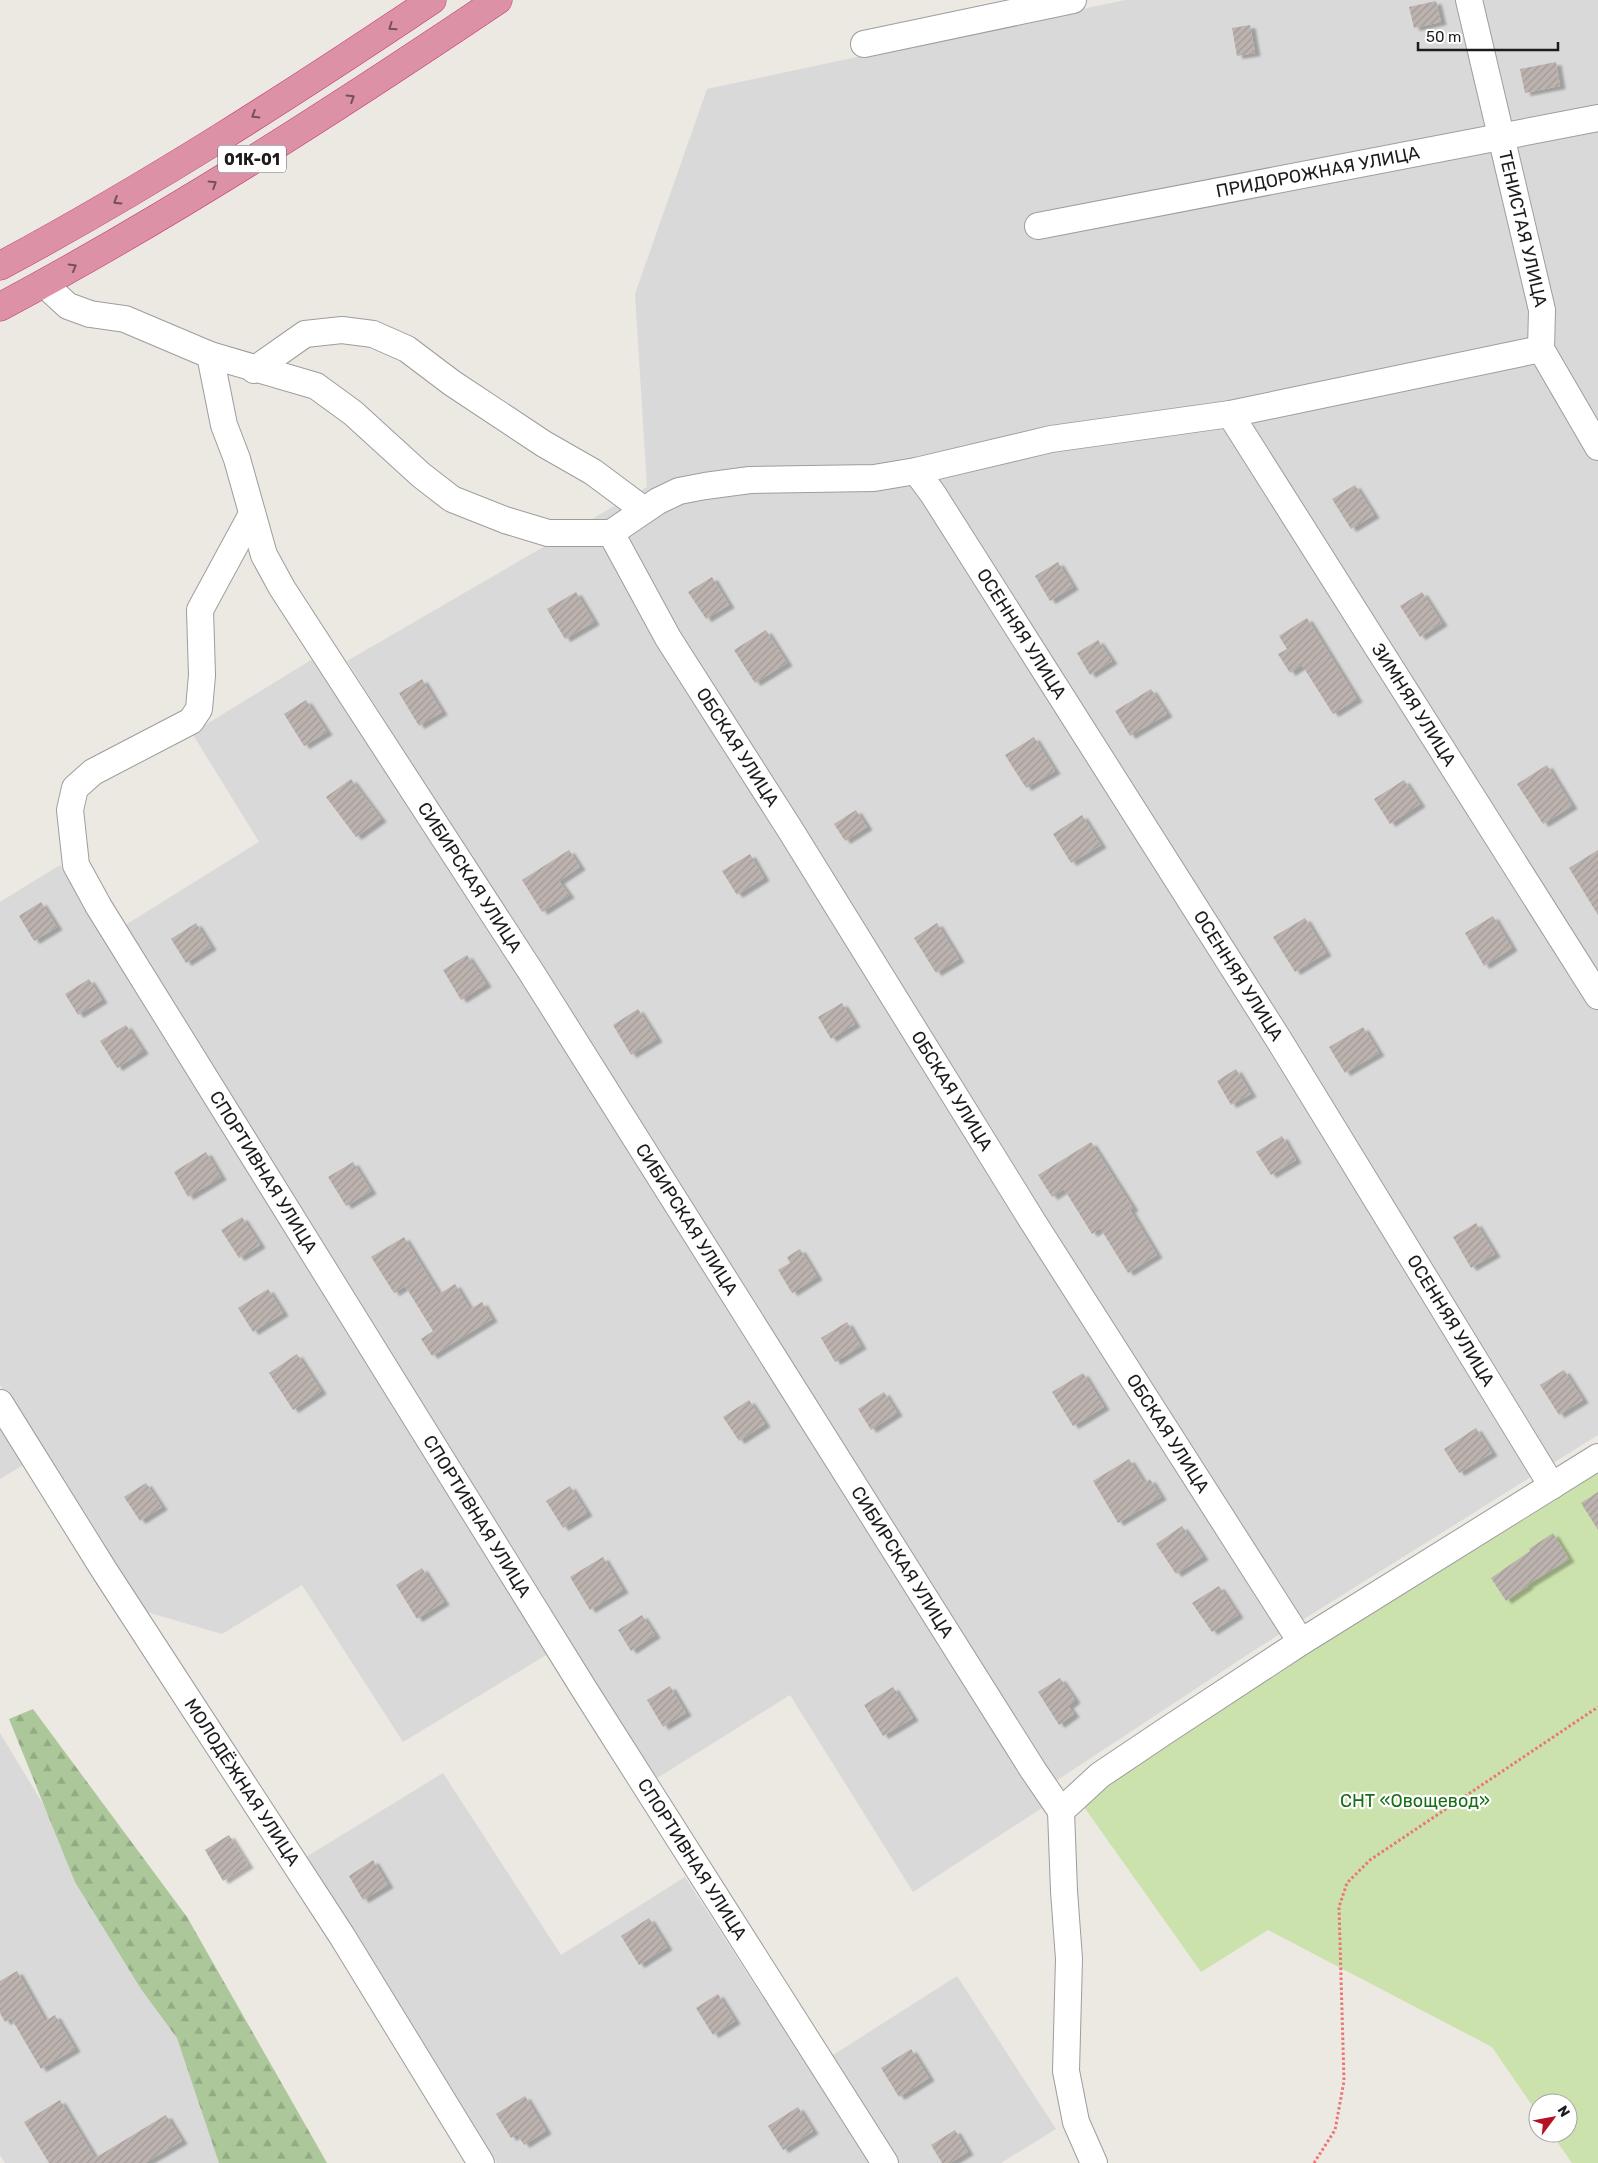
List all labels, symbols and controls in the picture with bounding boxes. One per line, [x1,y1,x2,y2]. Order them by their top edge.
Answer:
scale bar [1418,20,1558,52]
one-way arrow [388,21,397,30]
text: 50 m [1426,28,1461,46]
one-way arrow [345,94,354,104]
one-way arrow [251,108,260,118]
street label: ПРИДОРОЖНАЯ УЛИЦА [1214,142,1422,202]
road number: 01К-01 [218,146,286,172]
street label: ТЕНИСТАЯ УЛИЦА [1494,148,1552,309]
one-way arrow [207,180,216,190]
one-way arrow [113,194,122,204]
one-way arrow [68,263,77,273]
street label: ОСЕННЯЯ УЛИЦА [972,564,1071,703]
street label: ЗИМНЯЯ УЛИЦА [1367,639,1461,770]
street label: ОБСКАЯ УЛИЦА [692,684,784,811]
street label: СИБИРСКАЯ УЛИЦА [413,798,527,957]
street label: ОСЕННЯЯ УЛИЦА [1189,906,1288,1045]
street label: ОБСКАЯ УЛИЦА [906,1027,997,1155]
street label: СПОРТИВНАЯ УЛИЦА [205,1087,322,1257]
street label: СИБИРСКАЯ УЛИЦА [631,1139,743,1299]
street label: ОСЕННЯЯ УЛИЦА [1402,1251,1499,1390]
street label: ОБСКАЯ УЛИЦА [1122,1370,1214,1497]
street label: СПОРТИВНАЯ УЛИЦА [418,1431,536,1602]
street label: СИБИРСКАЯ УЛИЦА [846,1482,958,1642]
street label: МОЛОДЁЖНАЯ УЛИЦА [180,1694,305,1870]
street label: СПОРТИВНАЯ УЛИЦА [633,1774,752,1944]
park label: СНТ «Овощевод» [1340,1790,1490,1812]
north arrow [1528,2093,1578,2143]
text: N [1554,2103,1573,2120]

